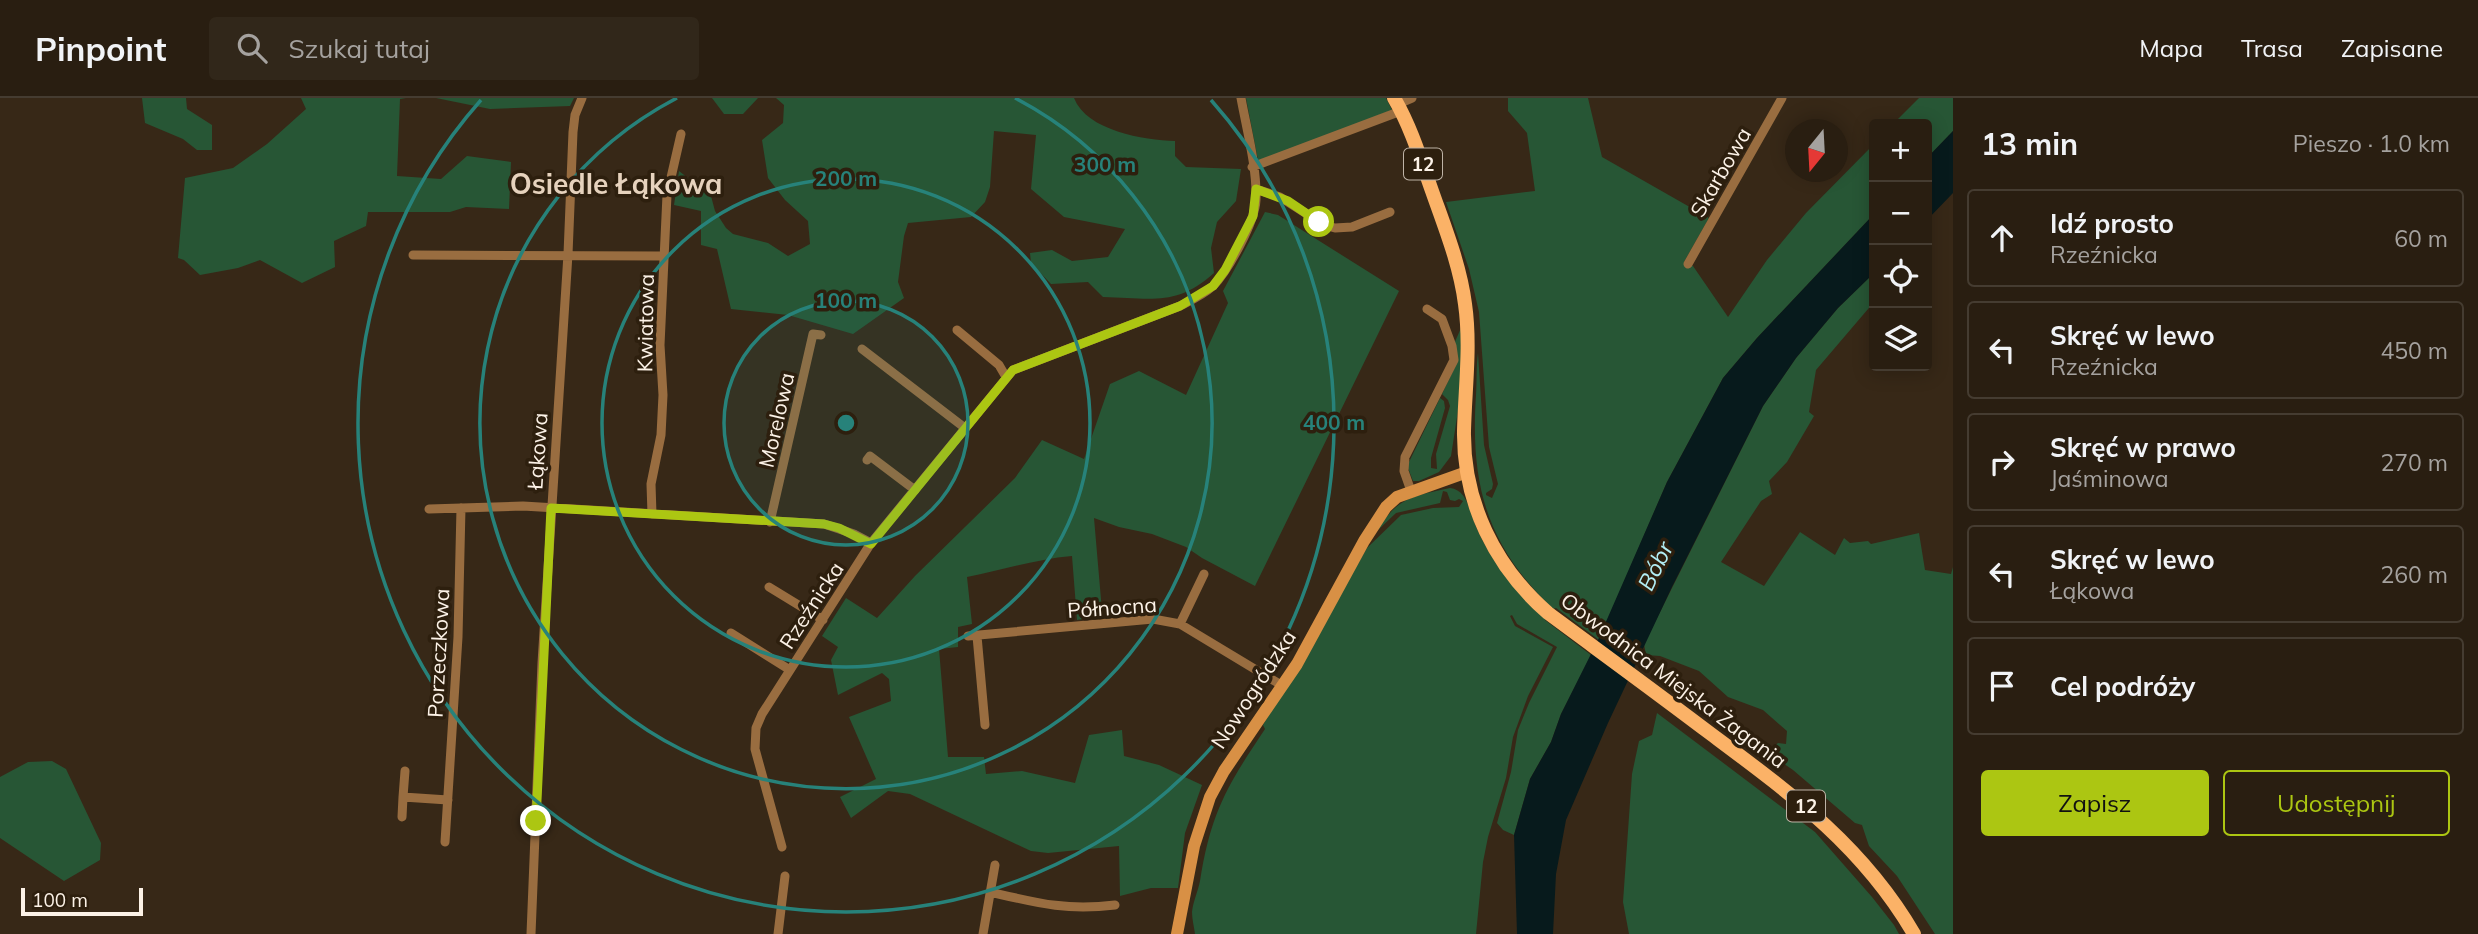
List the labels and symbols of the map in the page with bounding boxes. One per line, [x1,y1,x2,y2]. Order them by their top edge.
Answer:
north arrow [1785,119,1848,182]
street label: Skarbowa [1684,123,1756,221]
road number: 12 [1404,148,1442,180]
text: 300 m [1074,151,1136,177]
text: 200 m [815,165,877,191]
district label: Osiedle Łąkowa [510,166,722,201]
route start [1303,206,1334,237]
street label: Kwiatowa [631,274,659,372]
text: 100 m [815,287,877,313]
street label: Morelowa [752,370,800,470]
text: 400 m [1303,409,1365,435]
centre of rings [834,411,858,435]
street label: Łąkowa [521,412,553,491]
water label: Bóbr [1631,535,1680,595]
street label: Rzeźnicka [773,557,849,653]
street label: Obwodnica Miejska Żagania [1556,587,1792,773]
street label: Porzeczkowa [422,588,454,718]
street label: Północna [1066,591,1158,623]
street label: Nowogródzka [1205,625,1301,753]
road number: 12 [1787,790,1825,821]
route end [520,805,551,836]
scale bar [21,885,144,917]

